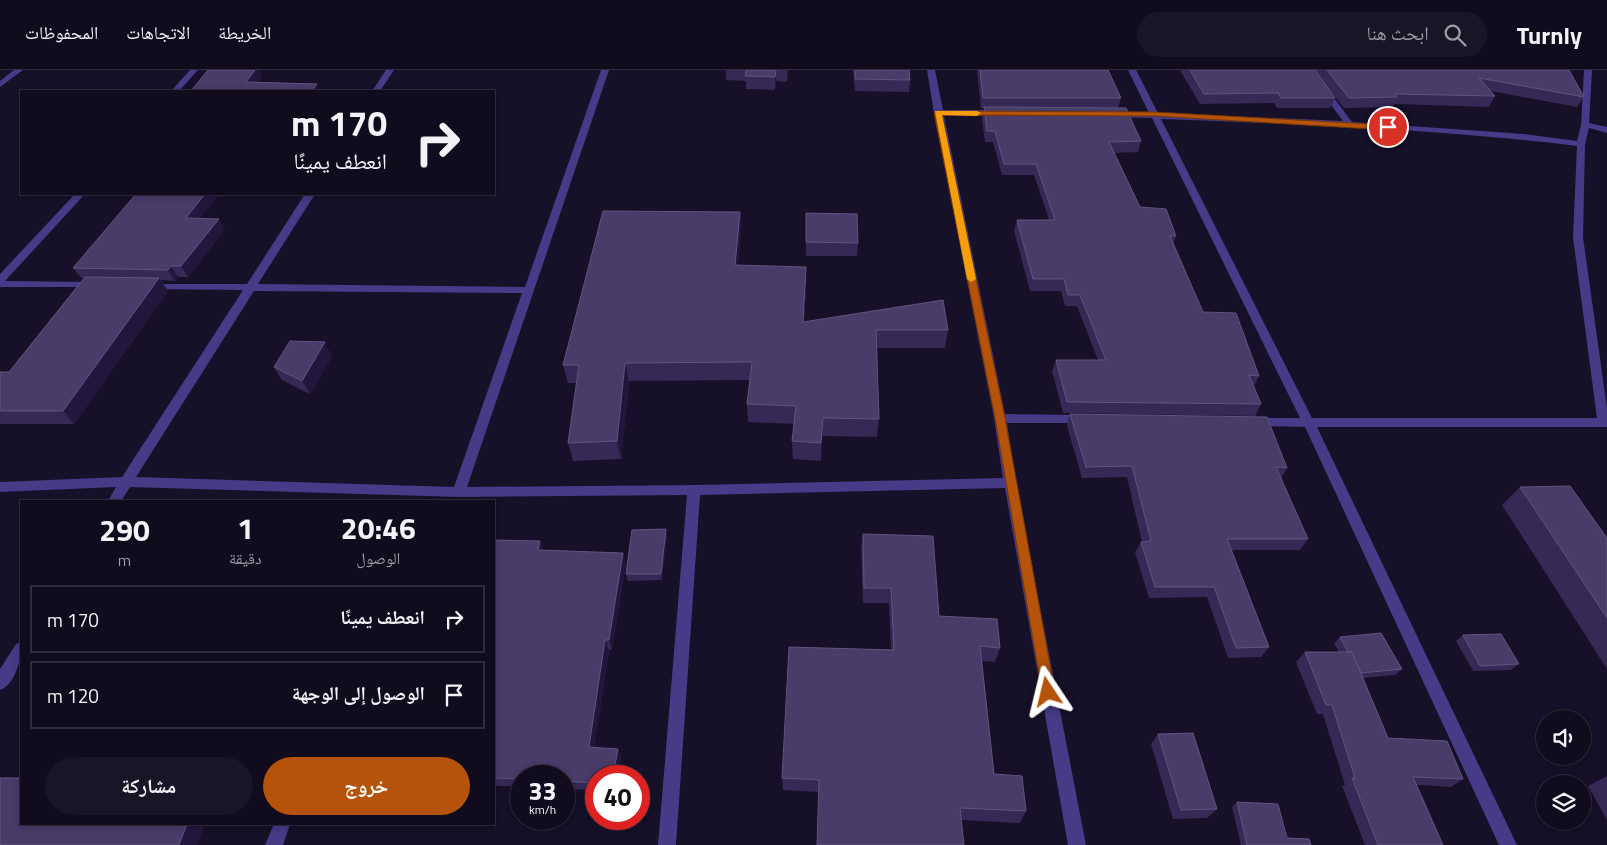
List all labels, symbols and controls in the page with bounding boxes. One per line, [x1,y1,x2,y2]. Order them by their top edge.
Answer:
search box [1137,12,1487,57]
text: Turnly [1517,17,1582,53]
text: ابحث هنا [1367,18,1429,47]
text: المحفوظات [25,19,98,46]
text: الاتجاهات [126,19,190,46]
text: الخريطة [218,19,271,46]
icon: search [1441,21,1469,49]
text: 170 m [291,96,387,150]
pin [1367,106,1409,148]
icon: right [405,110,470,175]
icon: arrive [1374,113,1402,141]
text: انعطف يمينًا [293,144,387,178]
text: 1 [237,505,254,551]
text: 20:46 [341,505,416,551]
text: 290 [99,507,150,553]
text: دقيقة [229,546,262,570]
text: الوصول [356,546,400,570]
text: m [118,548,131,572]
text: انعطف يمينًا [340,602,425,631]
text: 170 m [47,605,99,634]
icon: right [440,605,468,633]
position arrow [1021,665,1073,717]
text: الوصول إلى الوجهة [292,678,425,707]
text: 120 m [47,681,99,710]
icon: arrive [440,681,468,709]
map controls [1536,710,1591,830]
button: sound [1536,710,1591,765]
button: مشاركة [45,757,253,815]
button: خروج [263,757,470,815]
speed limit sign: 40 [585,765,650,830]
text: 33 [528,772,557,810]
button: layers [1536,775,1591,830]
text: km/h [529,800,556,819]

